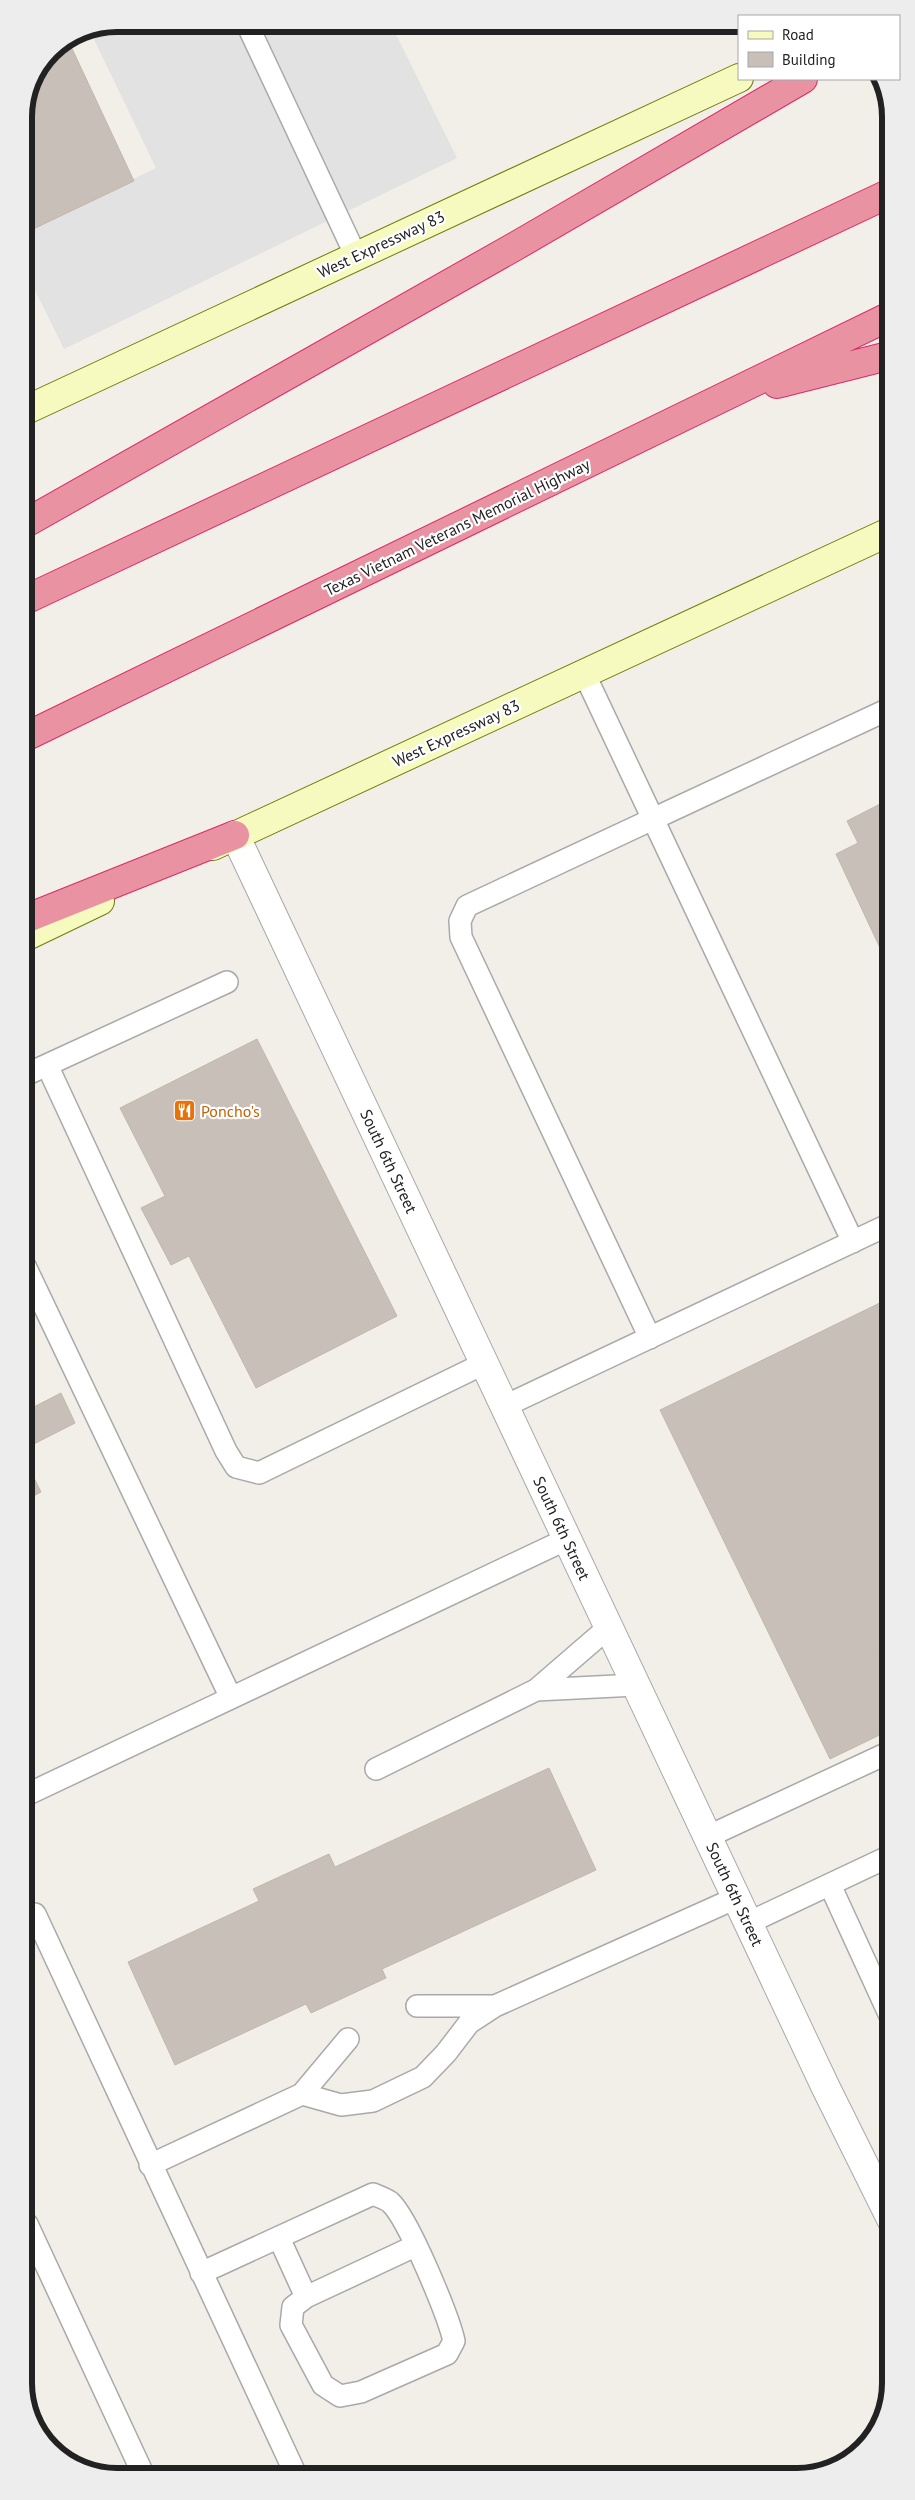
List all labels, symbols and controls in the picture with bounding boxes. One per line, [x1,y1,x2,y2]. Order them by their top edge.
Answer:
legend [738,15,900,80]
text: Road [782,25,814,44]
text: Building [782,50,836,69]
street label: West Expressway 83 [314,206,448,282]
street label: Texas Vietnam Veterans Memorial Highway [321,454,594,600]
street label: West Expressway 83 [389,695,523,771]
restaurant icon: Poncho's [173,1099,197,1123]
place label: Poncho's [201,1101,260,1121]
street label: South 6th Street [356,1106,422,1217]
street label: South 6th Street [529,1473,595,1584]
street label: South 6th Street [702,1839,768,1950]

